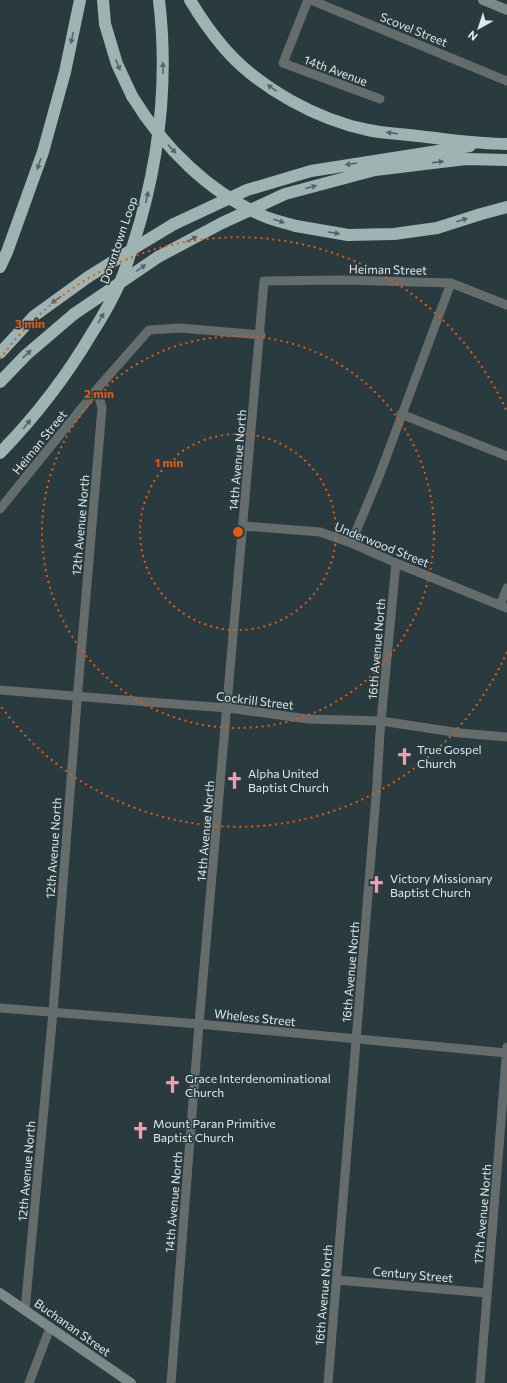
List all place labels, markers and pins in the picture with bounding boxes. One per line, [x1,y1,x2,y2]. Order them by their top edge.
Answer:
centre of rings [231,525,245,539]
place label: True Gospel Church [417,742,482,770]
church icon: True Gospel Church [394,746,414,766]
place label: Alpha United Baptist Church [248,766,329,794]
church icon: Alpha United Baptist Church [225,770,245,790]
place label: Victory Missionary Baptist Church [390,871,492,899]
church icon: Victory Missionary Baptist Church [367,875,387,895]
place label: Grace Interdenominational Church [185,1071,331,1099]
church icon: Grace Interdenominational Church [162,1075,182,1095]
place label: Mount Paran Primitive Baptist Church [153,1116,276,1144]
church icon: Mount Paran Primitive Baptist Church [130,1120,150,1140]

